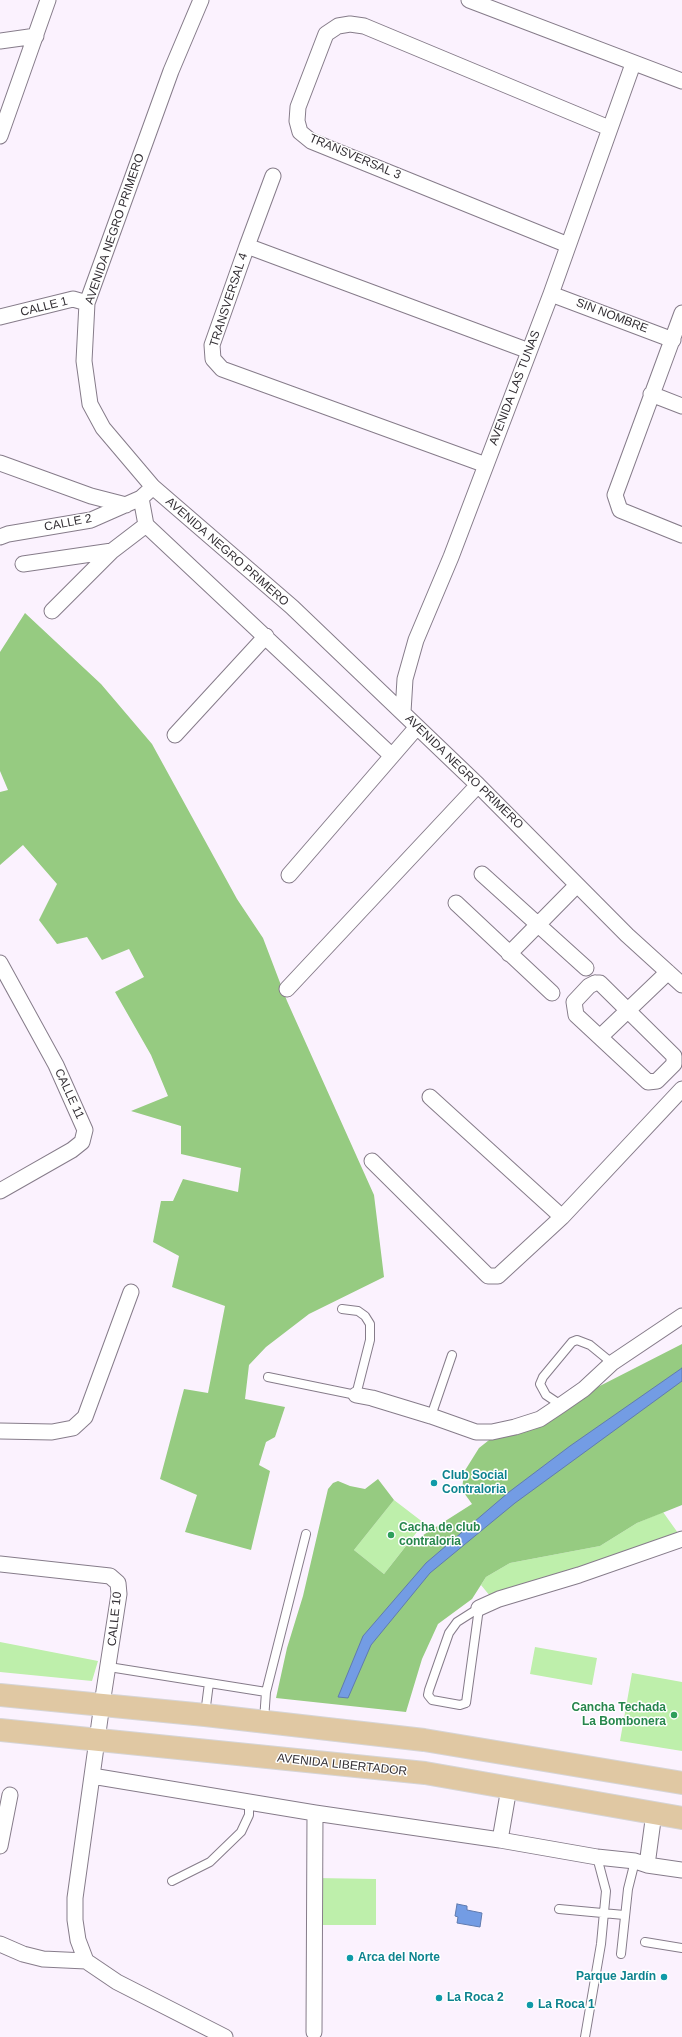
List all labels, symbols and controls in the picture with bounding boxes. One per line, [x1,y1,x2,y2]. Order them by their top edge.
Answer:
street label: TRANSVERSAL 3 [307,131,403,183]
street label: AVENIDA NEGRO PRIMERO [82,152,148,306]
street label: TRANSVERSAL 4 [207,251,251,349]
street label: CALLE 1 [19,294,69,320]
street label: SIN NOMBRE [574,296,650,336]
street label: AVENIDA LAS TUNAS [486,329,544,447]
street label: AVENIDA NEGRO PRIMERO [162,495,292,609]
street label: CALLE 2 [43,511,93,535]
street label: AVENIDA NEGRO PRIMERO [402,712,526,832]
street label: CALLE 11 [51,1067,87,1121]
place label: Club Social Contraloria [442,1469,507,1497]
marker: Club Social Contraloria [429,1478,439,1488]
place label: Cacha de club contraloria [399,1521,480,1549]
marker: Cacha de club contraloria [386,1530,396,1540]
street label: CALLE 10 [105,1591,125,1647]
place label: Cancha Techada La Bombonera [572,1701,666,1729]
marker: Cancha Techada La Bombonera [669,1710,679,1720]
street label: AVENIDA LIBERTADOR [276,1751,408,1779]
place label: Arca del Norte [358,1951,440,1965]
marker: Arca del Norte [345,1953,355,1963]
place label: Parque Jardín [576,1970,656,1984]
marker: Parque Jardín [659,1972,669,1982]
place label: La Roca 2 [447,1991,504,2005]
marker: La Roca 2 [434,1993,444,2003]
place label: La Roca 1 [538,1998,595,2012]
marker: La Roca 1 [525,2000,535,2010]

